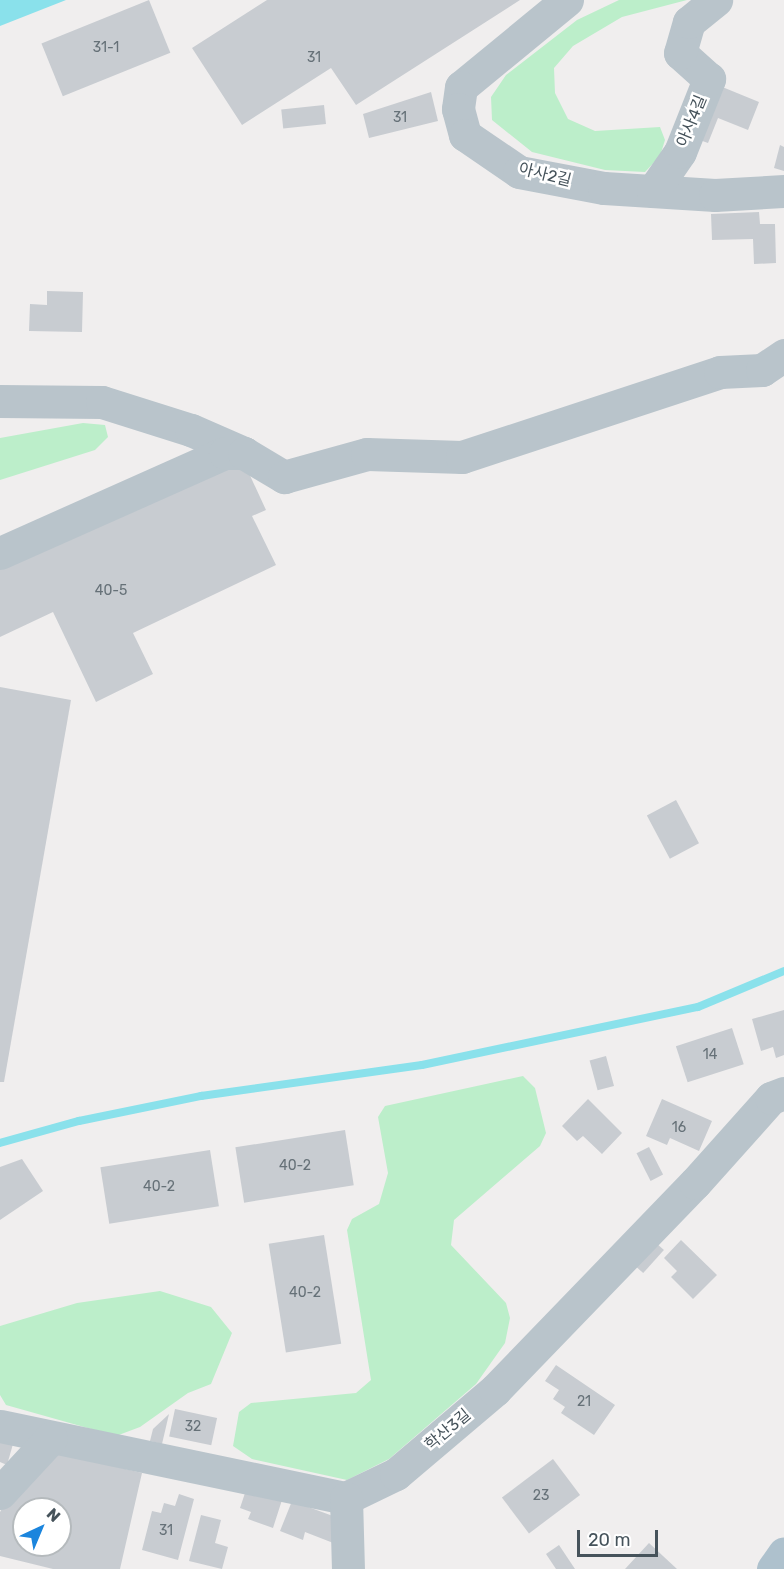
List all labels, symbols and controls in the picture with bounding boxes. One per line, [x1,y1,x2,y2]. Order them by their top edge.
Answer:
house number: 31-1 [93,40,119,56]
house number: 31 [307,50,321,66]
street label: 아사4길 [673,92,711,150]
house number: 31 [393,110,407,126]
street label: 아사2길 [517,159,573,191]
house number: 40-5 [95,583,127,599]
house number: 14 [703,1047,717,1063]
house number: 16 [672,1120,686,1136]
house number: 40-2 [279,1158,311,1174]
house number: 40-2 [143,1179,175,1195]
house number: 40-2 [289,1285,321,1301]
house number: 21 [577,1394,591,1410]
street label: 학산3길 [421,1405,475,1455]
house number: 32 [185,1419,201,1435]
house number: 23 [533,1488,549,1504]
north arrow [12,1497,72,1557]
text: N [43,1504,64,1526]
scale bar [580,1518,661,1556]
house number: 31 [159,1523,173,1539]
text: 20 m [588,1529,630,1551]

